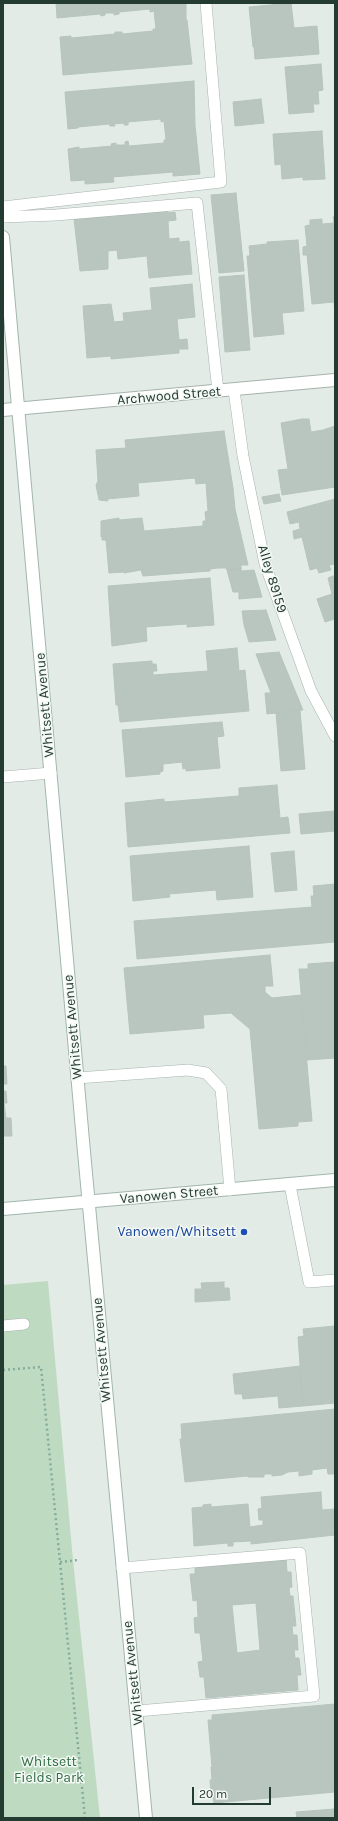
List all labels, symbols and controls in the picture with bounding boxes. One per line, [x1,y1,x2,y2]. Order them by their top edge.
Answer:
street label: Archwood Street [116,383,222,409]
street label: Alley 89159 [254,543,290,615]
street label: Whitsett Avenue [32,652,58,758]
street label: Whitsett Avenue [60,974,86,1080]
street label: Vanowen Street [119,1182,219,1208]
place label: Vanowen/Whitsett [117,1224,236,1240]
marker: Vanowen/Whitsett [239,1227,249,1237]
street label: Whitsett Avenue [89,1297,115,1403]
street label: Whitsett Avenue [119,1620,147,1726]
park label: Whitsett Fields Park [14,1754,84,1786]
scale bar [194,1779,273,1805]
text: 20 m [199,1787,227,1801]

